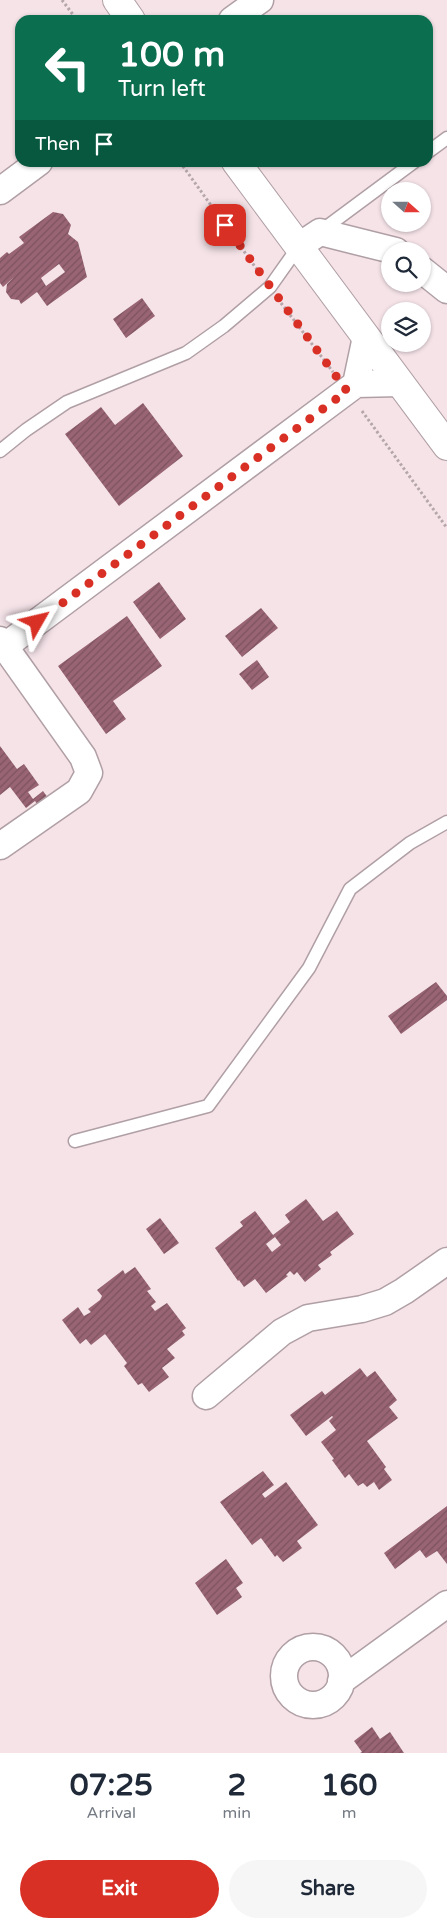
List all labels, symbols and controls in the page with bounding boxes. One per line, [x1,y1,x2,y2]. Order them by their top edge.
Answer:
text: 100 m [118,34,225,76]
icon: left [35,35,100,100]
text: Turn left [118,76,206,102]
icon: arrive [90,130,118,158]
text: Then [35,133,80,155]
north arrow [381,182,431,232]
map controls [381,182,431,352]
pin [204,204,246,246]
icon: arrive [211,211,239,239]
button: search [381,242,431,292]
button: layers [381,302,431,352]
position arrow [10,595,62,647]
text: 07:25 [70,1767,153,1804]
text: 2 [227,1767,246,1804]
text: 160 [321,1767,377,1804]
text: Arrival [87,1803,136,1823]
text: min [223,1803,251,1823]
text: m [342,1803,356,1823]
button: Exit [20,1860,219,1918]
button: Share [229,1860,427,1918]

